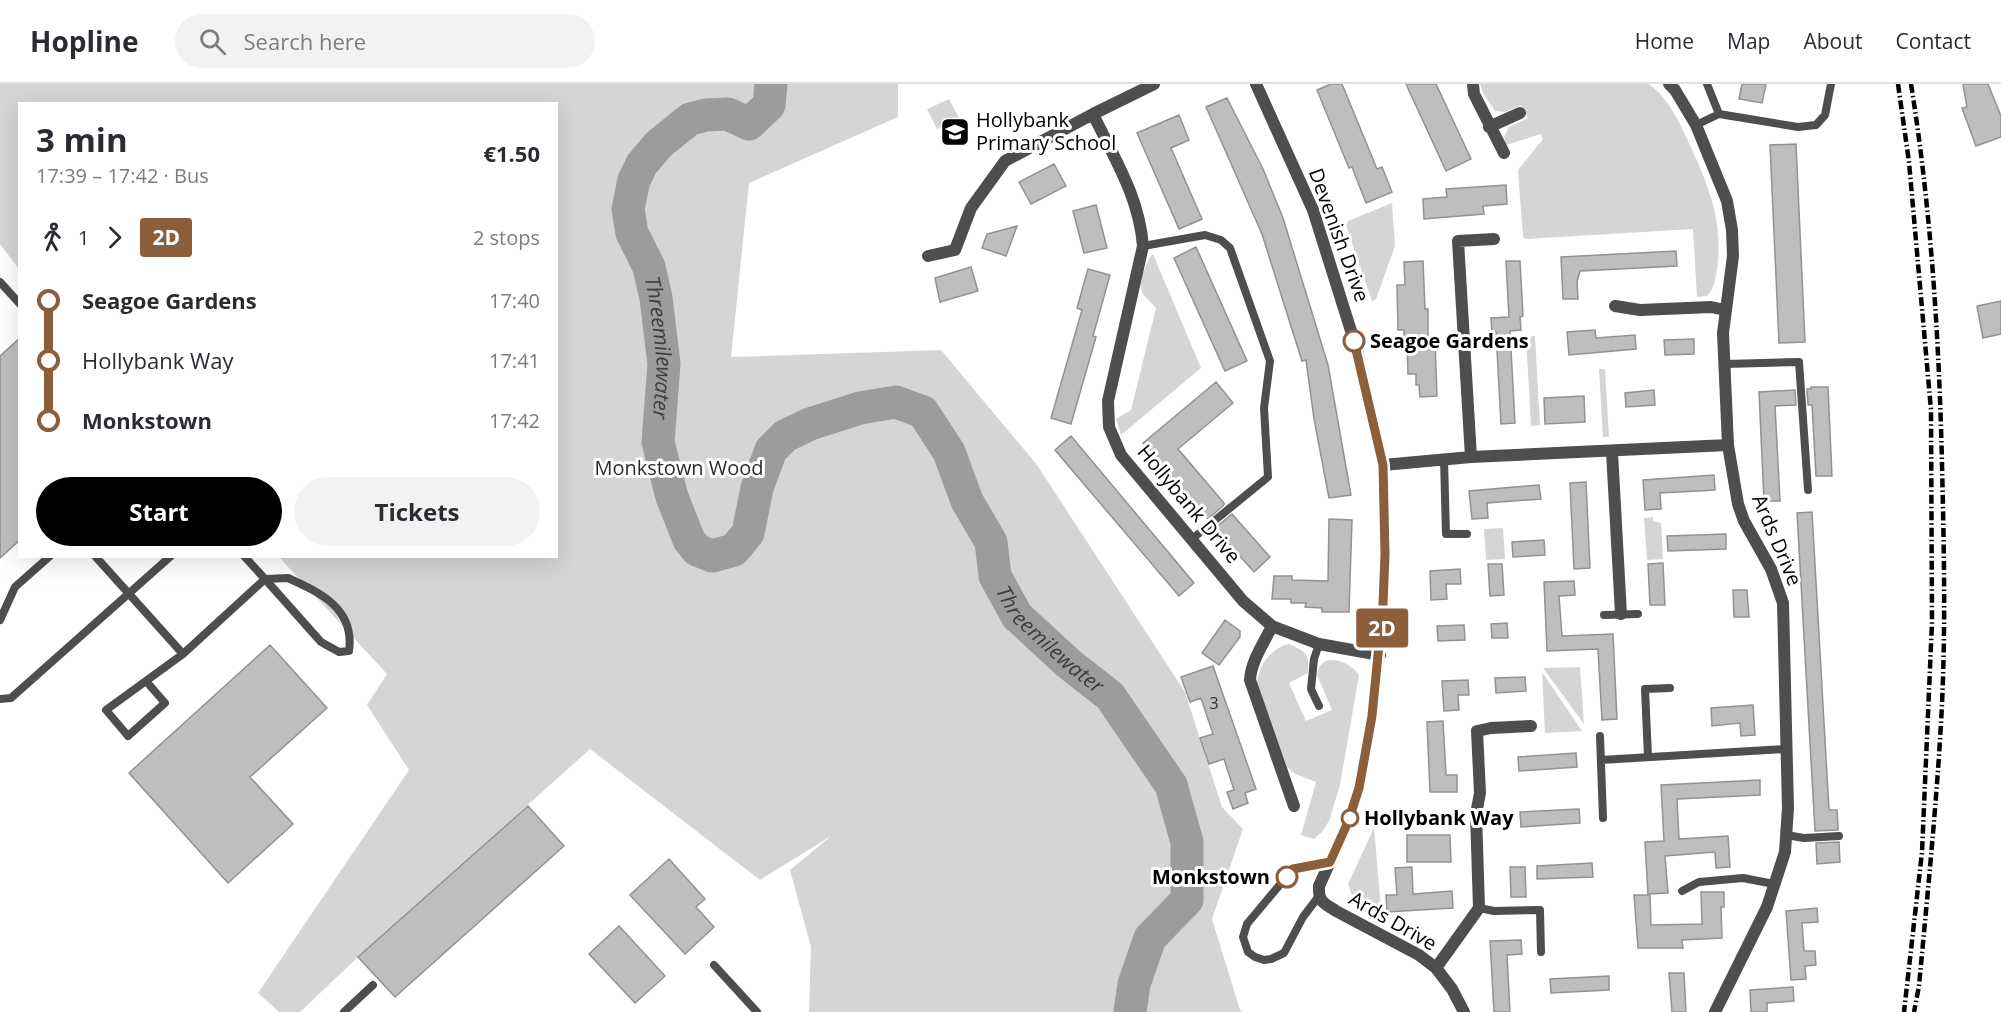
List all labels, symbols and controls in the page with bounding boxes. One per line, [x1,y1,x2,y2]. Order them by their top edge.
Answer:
search box [175,14,595,68]
text: Hopline [30,22,139,60]
icon: search [196,25,229,58]
text: Search here [244,26,366,56]
text: Home [1635,27,1694,55]
text: Map [1727,27,1770,55]
text: About [1803,27,1863,55]
text: Contact [1896,27,1971,55]
place label: Hollybank Primary School [976,106,1116,156]
school or university icon: Hollybank Primary School [939,116,971,148]
text: 3 min [36,117,128,162]
text: €1.50 [483,138,540,168]
text: 17:39 – 17:42 · Bus [36,162,209,189]
street label: Devenish Drive [1303,164,1376,305]
icon: walk [36,221,69,254]
icon: forward [98,221,131,254]
text: 2D [152,223,180,251]
text: 1 [78,224,89,251]
text: 2 stops [473,224,540,251]
water label: Threemilewater [638,273,679,421]
text: Seagoe Gardens [82,285,257,315]
text: 17:40 [489,287,540,314]
place label: Seagoe Gardens [1370,327,1529,354]
marker: Seagoe Gardens [1343,330,1365,352]
text: Hollybank Way [82,345,234,375]
text: 17:41 [489,347,540,374]
text: Monkstown [82,405,212,435]
text: 17:42 [489,407,540,434]
street label: Hollybank Drive [1132,439,1247,569]
park label: Monkstown Wood [594,454,764,481]
button: Start [36,477,282,546]
button: Tickets [294,477,540,546]
street label: Ards Drive [1746,490,1809,590]
water label: Threemilewater [990,580,1111,700]
line badge: 2D [1355,608,1409,648]
text: 2D [1368,614,1396,642]
house number: 3 [1209,692,1219,714]
place label: Hollybank Way [1364,804,1514,831]
marker: Hollybank Way [1341,809,1359,827]
place label: Monkstown [1152,863,1270,890]
marker: Monkstown [1276,866,1298,888]
street label: Ards Drive [1345,885,1442,956]

